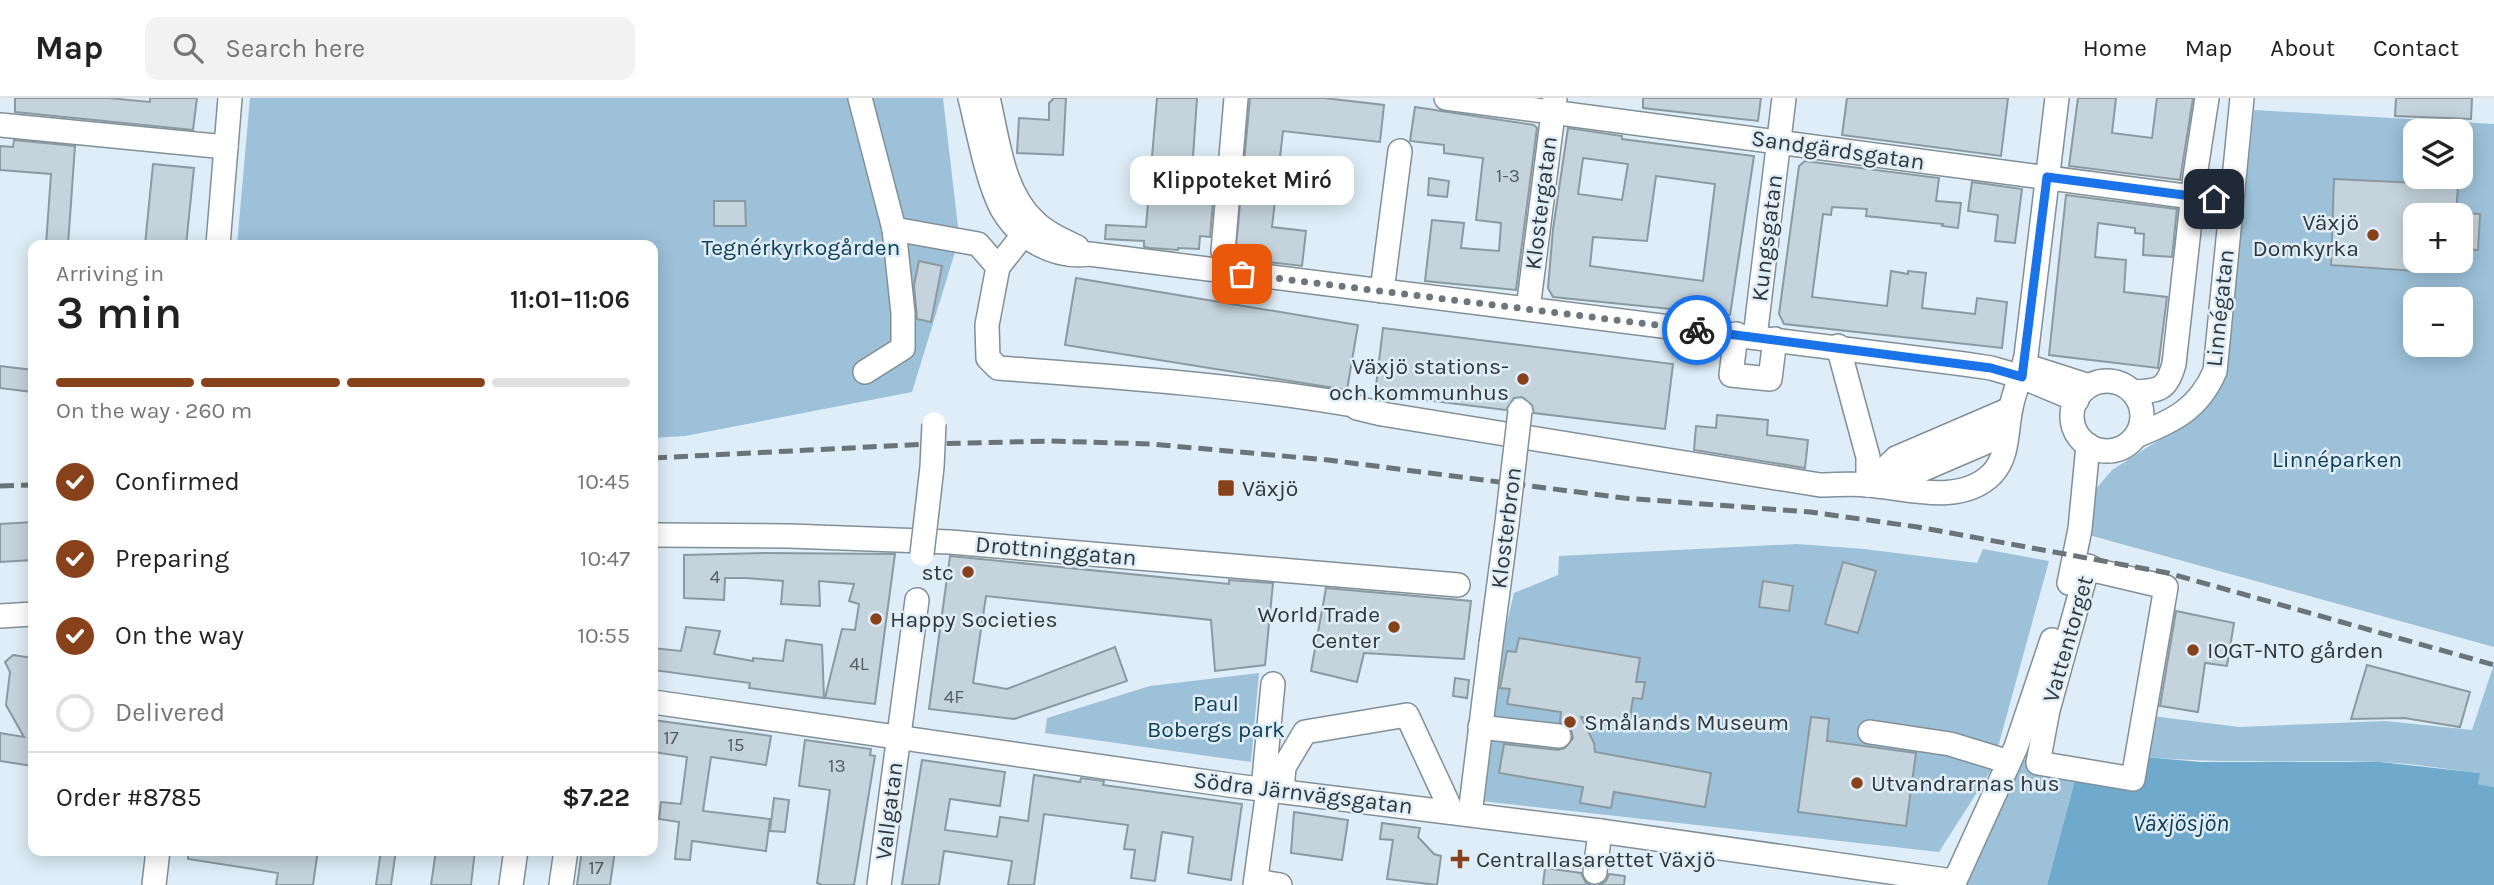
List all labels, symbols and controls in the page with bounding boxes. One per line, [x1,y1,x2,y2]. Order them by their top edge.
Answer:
search box [145,17,635,80]
text: Map [35,29,103,67]
icon: search [169,29,207,67]
text: Search here [225,33,365,64]
text: Home [2083,34,2147,62]
text: Map [2185,34,2232,62]
text: About [2270,34,2335,62]
text: Contact [2373,34,2459,62]
map controls [2403,119,2473,357]
button: layers [2403,119,2473,189]
street label: Sandgärdsgatan [1750,124,1926,176]
street label: Klostergatan [1519,135,1563,271]
callout: Klippoteket Miró [1130,155,1354,204]
house number: 1-3 [1496,165,1520,187]
text: Klippoteket Miró [1152,167,1332,194]
pin [2184,169,2244,229]
street label: Kungsgatan [1746,173,1788,303]
icon: home [2195,180,2233,218]
button: + [2403,203,2473,273]
place label: Växjö Domkyrka [2252,209,2359,262]
marker: Växjö Domkyrka [2365,227,2381,243]
park label: Tegnérkyrkogården [701,234,901,261]
pin [1212,244,1272,304]
street label: Linnégatan [2200,248,2240,368]
icon: bag [1223,255,1261,293]
text: Arriving in [56,260,164,287]
text: 11:01–11:06 [510,284,630,315]
text: 3 min [56,286,182,340]
button: − [2403,287,2473,357]
courier [1662,295,1732,365]
icon: bike [1678,311,1716,349]
place label: Växjö stations- och kommunhus [1329,353,1509,406]
marker: Växjö stations- och kommunhus [1515,371,1531,387]
text: On the way · 260 m [56,397,252,424]
park label: Linnéparken [2272,446,2402,473]
icon: check [56,463,94,501]
text: Confirmed [115,466,240,497]
street label: Klosterbron [1485,466,1527,590]
text: 10:45 [578,468,630,495]
place label: Växjö [1242,475,1298,502]
marker: Växjö [1216,478,1236,498]
street label: Drottninggatan [974,531,1138,571]
icon: check [56,540,94,578]
text: Preparing [115,543,229,574]
text: 10:47 [580,545,630,572]
place label: stc [921,559,954,586]
marker: stc [960,564,976,580]
house number: 4 [710,566,721,588]
street label: Vattentorget [2037,572,2099,705]
place label: World Trade Center [1258,601,1381,654]
place label: Happy Societies [890,606,1058,633]
marker: Happy Societies [868,611,884,627]
icon: check [56,617,94,655]
marker: World Trade Center [1386,619,1402,635]
text: On the way [115,620,244,651]
text: 10:55 [577,622,630,649]
place label: IOGT-NTO gården [2207,637,2383,664]
marker: IOGT-NTO gården [2185,642,2201,658]
house number: 4L [849,653,869,675]
house number: 4F [944,686,964,708]
park label: Paul Bobergs park [1147,690,1285,743]
text: Delivered [115,697,225,728]
place label: Smålands Museum [1584,709,1789,736]
marker: Smålands Museum [1562,714,1578,730]
house number: 17 [663,727,679,749]
house number: 15 [727,734,745,756]
house number: 13 [828,755,846,777]
street label: Vallgatan [870,760,908,862]
street label: Södra Järnvägsgatan [1192,766,1414,820]
place label: Utvandrarnas hus [1871,770,2060,797]
marker: Utvandrarnas hus [1849,775,1865,791]
text: Order #8785 [56,782,202,813]
text: $7.22 [562,782,630,813]
water label: Växjösjön [2133,809,2229,837]
place label: Centrallasarettet Växjö [1476,846,1715,873]
marker: Centrallasarettet Växjö [1450,849,1470,869]
house number: 17 [588,857,604,879]

